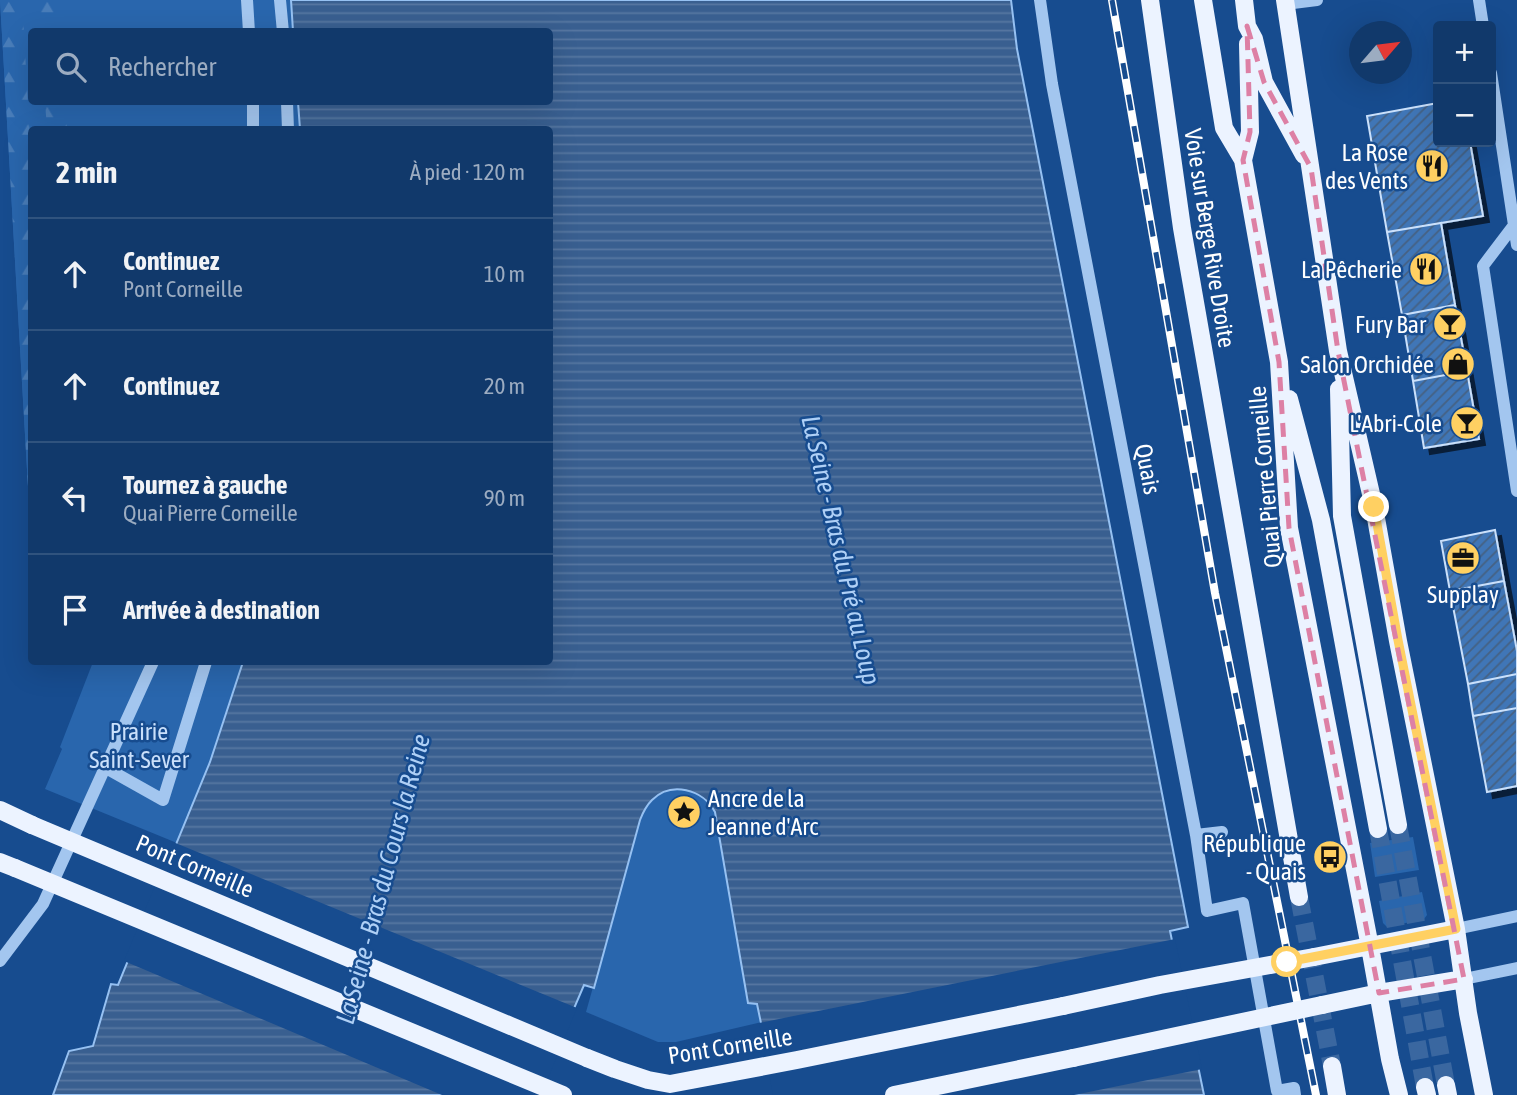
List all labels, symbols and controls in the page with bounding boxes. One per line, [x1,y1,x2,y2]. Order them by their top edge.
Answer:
north arrow [1349,21,1412,84]
map controls [1433,21,1496,147]
button: + [1433,21,1496,84]
search box [28,28,553,105]
icon: search [52,48,90,86]
text: Rechercher [108,52,216,82]
button: − [1433,84,1496,147]
street label: Voie sur Berge Rive Droite [1179,127,1241,349]
place label: La Rose des Vents [1325,139,1408,194]
restaurant icon: La Rose des Vents [1413,147,1451,185]
text: 2 min [56,155,117,189]
text: À pied · 120 m [410,159,525,185]
text: Continuez [123,246,219,276]
restaurant icon: La Pêcherie [1407,250,1445,288]
icon: ahead [56,255,94,293]
place label: La Pêcherie [1301,256,1402,283]
text: 10 m [484,261,525,287]
text: Pont Corneille [123,276,243,302]
bar icon: Fury Bar [1431,305,1469,343]
place label: Fury Bar [1355,311,1427,338]
shop icon: Salon Orchidée [1439,345,1477,383]
place label: Salon Orchidée [1300,351,1434,378]
icon: ahead [56,367,94,405]
text: Continuez [123,371,219,401]
text: 20 m [484,373,525,399]
street label: Quai Pierre Corneille [1244,385,1286,569]
bar icon: L'Abri-Cole [1448,404,1486,442]
place label: L'Abri-Cole [1349,410,1442,437]
water label: La Seine - Bras du Pré au Loup [795,412,887,688]
street label: Quais [1130,442,1166,496]
text: Tournez à gauche [123,470,288,500]
icon: left [56,479,94,517]
text: 90 m [484,485,525,511]
route end [1358,491,1389,522]
text: Quai Pierre Corneille [123,500,298,526]
office icon: Supplay [1444,539,1482,577]
place label: Supplay [1427,581,1499,608]
icon: arrive [56,591,94,629]
text: Arrivée à destination [123,595,320,625]
park label: Prairie Saint-Sever [89,718,190,773]
water label: La Seine - Bras du Cours la Reine [330,731,436,1027]
place label: Ancre de la Jeanne d'Arc [708,785,818,840]
place icon: Ancre de la Jeanne d'Arc [665,793,703,831]
street label: Pont Corneille [132,829,258,903]
place label: République - Quais [1203,830,1306,885]
bus stop icon: République - Quais [1311,838,1349,876]
route start [1271,946,1302,977]
street label: Pont Corneille [666,1023,794,1069]

